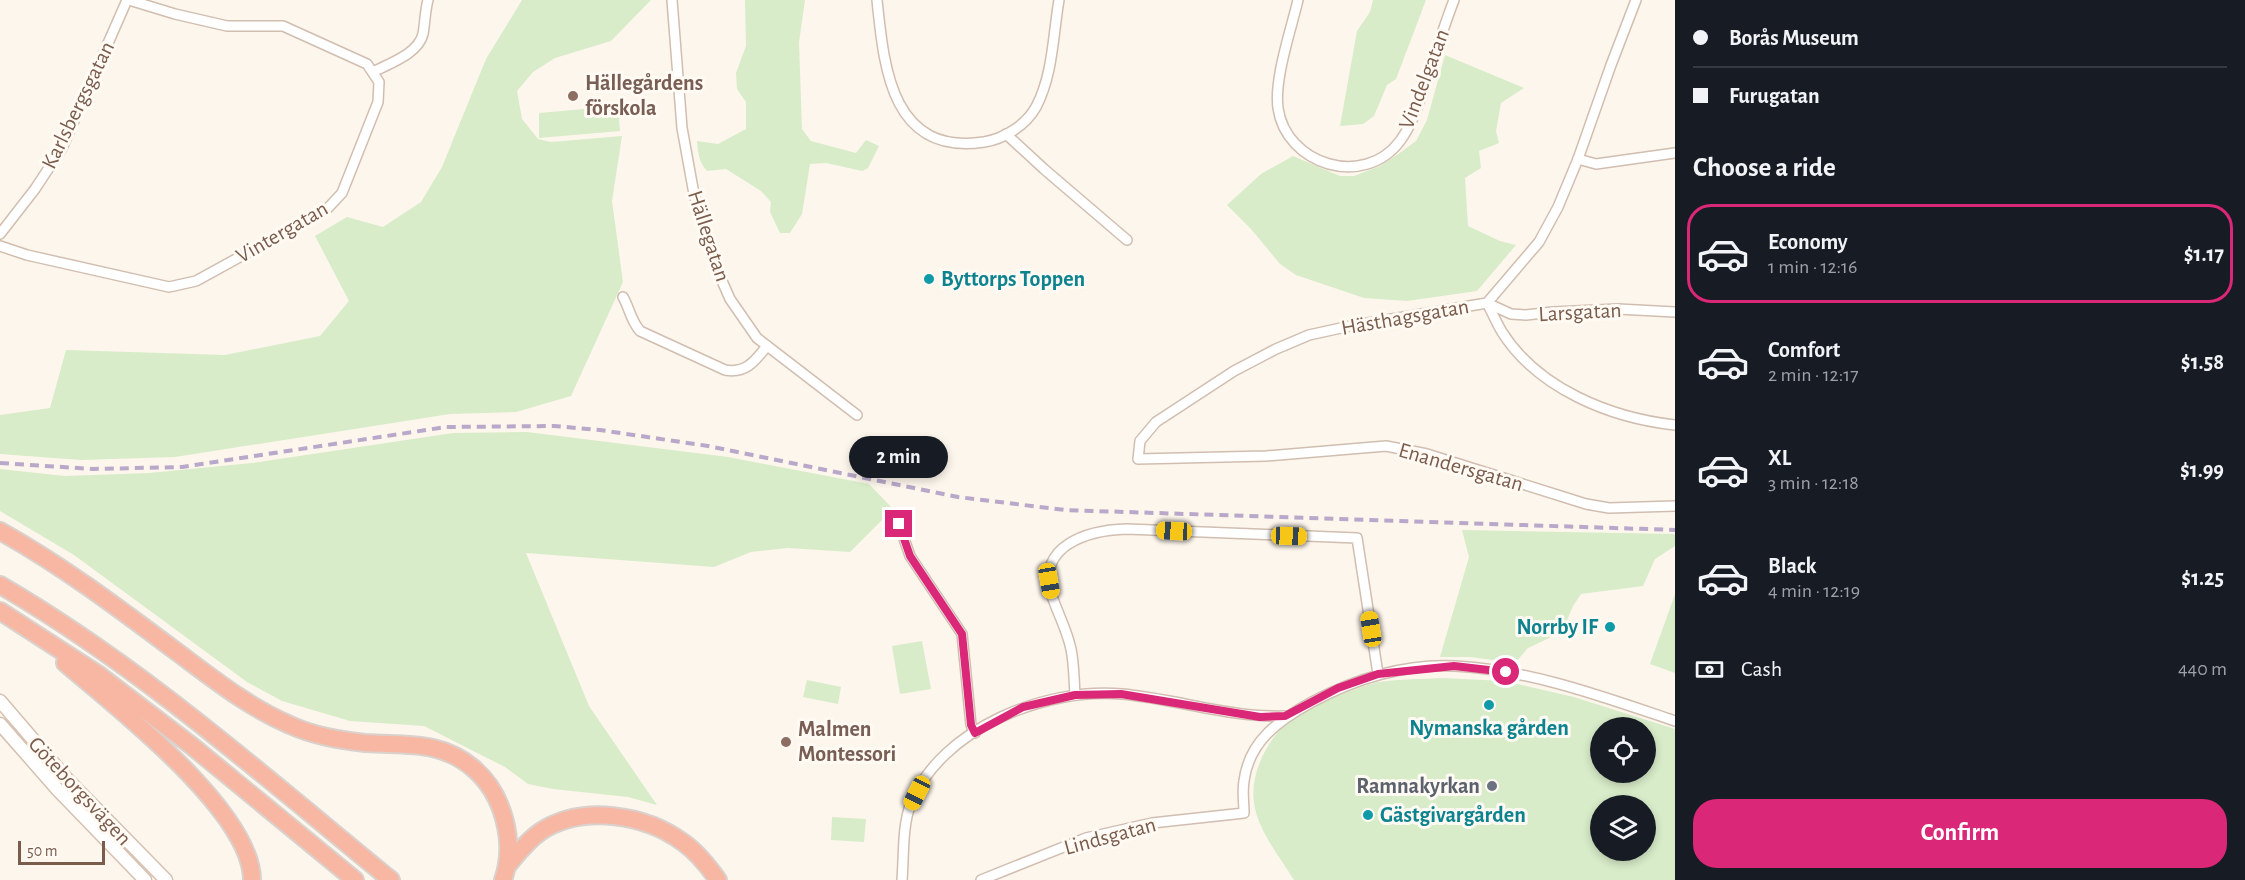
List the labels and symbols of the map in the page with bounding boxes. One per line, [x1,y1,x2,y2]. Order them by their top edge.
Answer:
street label: Vindelgatan [1395,26,1453,132]
street label: Karlsbergsgatan [38,38,118,172]
place label: Hällegårdens förskola [585,72,703,119]
marker: Hällegårdens förskola [566,89,580,103]
street label: Hällegatan [684,188,734,284]
street label: Vintergatan [232,197,332,267]
place label: Byttorps Toppen [941,268,1085,291]
marker: Byttorps Toppen [922,272,936,286]
street label: Hästhagsgatan [1339,295,1471,339]
street label: Larsgatan [1538,299,1622,325]
callout: 2 min [850,437,948,479]
street label: Enandersgatan [1396,439,1526,495]
route end [885,510,912,537]
car [1156,521,1192,541]
car [1271,526,1307,546]
car [1037,562,1061,600]
car [1359,610,1383,648]
place label: Norrby IF [1516,616,1599,639]
marker: Norrby IF [1603,620,1617,634]
route start [1492,658,1519,685]
marker: Nymanska gården [1482,698,1496,712]
place label: Nymanska gården [1409,717,1569,740]
place label: Malmen Montessori [798,718,896,765]
street label: Göteborgsvägen [24,732,136,850]
marker: Malmen Montessori [779,735,793,749]
car [901,773,933,813]
place label: Ramnakyrkan [1356,775,1480,798]
marker: Ramnakyrkan [1485,779,1499,793]
place label: Gästgivargården [1380,804,1526,826]
marker: Gästgivargården [1361,808,1375,822]
street label: Lindsgatan [1062,813,1158,859]
scale bar [18,838,105,866]

